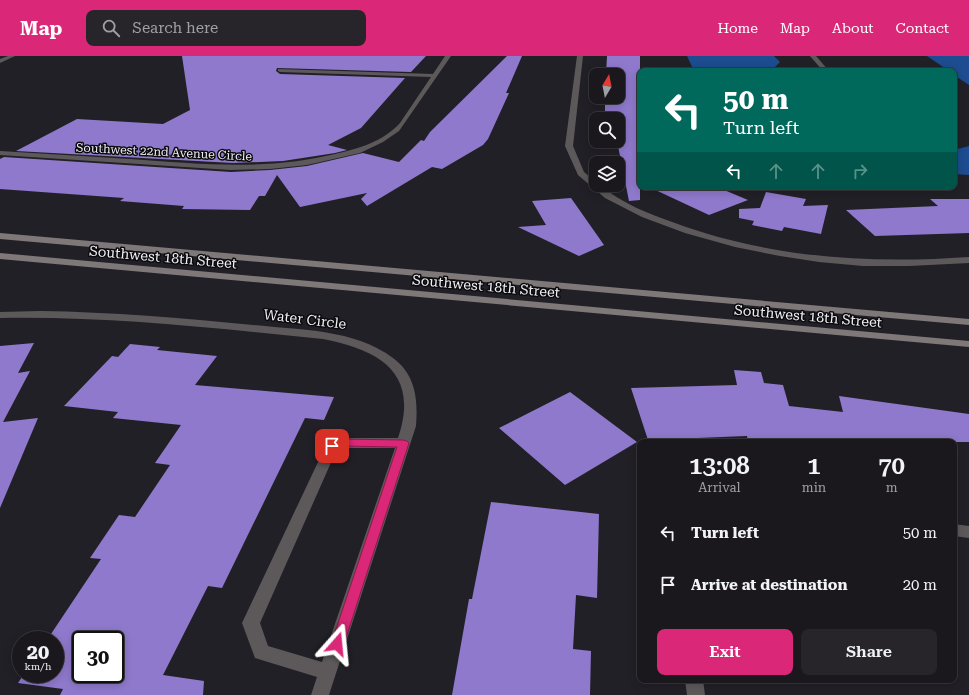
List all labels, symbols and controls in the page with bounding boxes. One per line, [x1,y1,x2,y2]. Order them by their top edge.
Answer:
search box [86,10,366,46]
text: Map [20,17,62,40]
icon: search [100,17,122,39]
text: Search here [132,19,218,37]
text: Home [717,20,758,36]
text: Map [780,20,810,36]
text: About [832,20,874,36]
text: Contact [896,20,949,36]
north arrow [589,68,625,104]
map controls [589,68,625,192]
text: 50 m [723,83,788,116]
icon: left [657,84,709,136]
button: search [589,112,625,148]
text: Turn left [723,117,799,138]
street label: Southwest 22nd Avenue Circle [76,140,253,164]
button: layers [589,156,625,192]
icon: left [723,160,745,182]
icon: ahead [765,160,787,182]
icon: ahead [807,160,829,182]
icon: right [849,160,871,182]
street label: Southwest 18th Street [88,243,238,271]
street label: Southwest 18th Street [411,272,561,300]
street label: Southwest 18th Street [733,302,883,330]
street label: Water Circle [263,306,348,332]
pin [315,429,349,463]
icon: arrive [321,435,343,457]
text: 13:08 [689,452,750,480]
text: 1 [807,452,821,480]
text: 70 [878,452,905,480]
text: Arrival [698,480,741,495]
text: min [802,480,826,495]
text: m [886,480,898,495]
icon: left [657,522,679,544]
text: Turn left [691,524,759,542]
text: 50 m [903,524,937,542]
icon: arrive [657,574,679,596]
text: Arrive at destination [691,576,847,594]
text: 20 m [903,576,937,594]
position arrow [316,623,358,665]
button: Exit [657,629,793,675]
button: Share [801,629,937,675]
speed limit sign: 30 [72,631,124,683]
text: 20 [27,640,49,664]
text: km/h [25,661,51,672]

